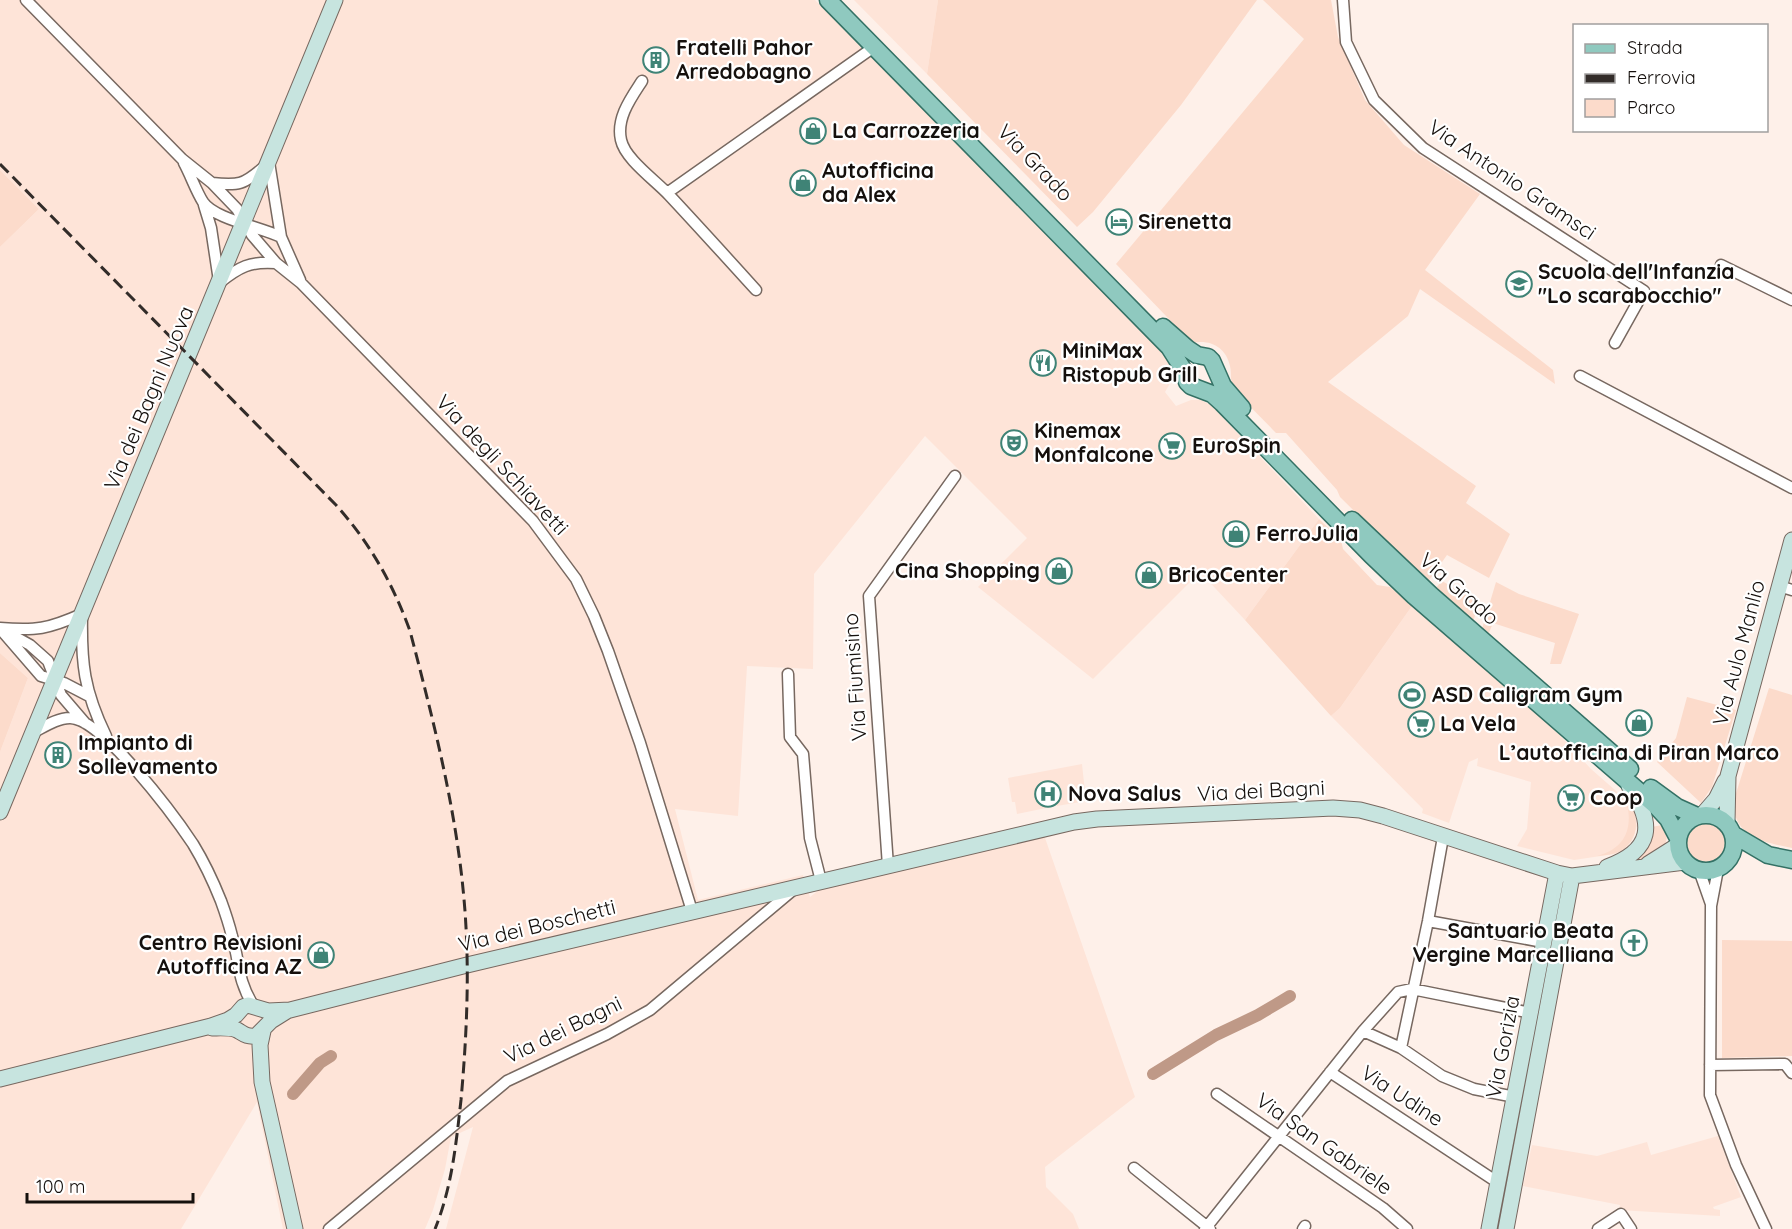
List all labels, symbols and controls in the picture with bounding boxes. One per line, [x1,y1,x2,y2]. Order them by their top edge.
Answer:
legend [1573,24,1768,132]
place label: Fratelli Pahor Arredobagno [676,34,813,84]
text: Strada [1627,36,1683,59]
building icon: Fratelli Pahor Arredobagno [641,45,671,75]
text: Ferrovia [1627,66,1696,89]
text: Parco [1627,96,1675,119]
street label: Via Antonio Gramsci [1424,113,1601,245]
shop icon: La Carrozzeria [798,116,828,146]
place label: La Carrozzeria [832,117,980,143]
street label: Via Grado [993,118,1079,206]
place label: Autofficina da Alex [822,157,934,207]
shop icon: Autofficina da Alex [788,168,818,198]
hotel icon: Sirenetta [1104,207,1134,237]
place label: Sirenetta [1138,208,1232,234]
place label: Scuola dell'Infanzia "Lo scarabocchio" [1538,258,1734,308]
school or university icon: Scuola dell'Infanzia "Lo scarabocchio" [1504,269,1534,299]
street label: Via dei Bagni Nuova [98,302,199,493]
place label: MiniMax Ristopub Grill [1062,337,1198,387]
restaurant icon: MiniMax Ristopub Grill [1028,348,1058,378]
street label: Via degli Schiavetti [431,389,575,540]
place label: Kinemax Monfalcone [1034,417,1154,467]
theatre icon: Kinemax Monfalcone [999,428,1029,458]
supermarket icon: EuroSpin [1157,431,1187,461]
place label: EuroSpin [1192,432,1281,458]
shop icon: FerroJulia [1221,519,1251,549]
place label: FerroJulia [1256,520,1358,546]
street label: Via Grado [1414,546,1505,630]
shop icon: Cina Shopping [1044,556,1074,586]
place label: Cina Shopping [895,557,1040,583]
shop icon: BricoCenter [1134,560,1164,590]
place label: BricoCenter [1168,561,1288,587]
street label: Via Aulo Manlio [1706,577,1770,728]
street label: Via Fiumisino [837,612,871,742]
sports icon: ASD Caligram Gym [1397,680,1427,710]
place label: ASD Caligram Gym [1432,681,1623,707]
shop icon: L’autofficina di Piran Marco [1624,708,1654,738]
supermarket icon: La Vela [1406,709,1436,739]
place label: La Vela [1440,710,1516,736]
place label: Impianto di Sollevamento [78,729,218,779]
place label: L’autofficina di Piran Marco [1499,739,1779,765]
building icon: Impianto di Sollevamento [43,740,73,770]
street label: Via dei Bagni [1196,774,1325,806]
hospital icon: Nova Salus [1033,779,1063,809]
place label: Nova Salus [1068,780,1181,806]
supermarket icon: Coop [1556,783,1586,813]
place label: Coop [1590,784,1643,810]
street label: Via dei Boschetti [455,893,618,957]
place label: Santuario Beata Vergine Marcelliana [1412,917,1614,967]
church icon: Santuario Beata Vergine Marcelliana [1619,928,1649,958]
place label: Centro Revisioni Autofficina AZ [139,929,302,979]
shop icon: Centro Revisioni Autofficina AZ [306,940,336,970]
street label: Via dei Bagni [499,989,626,1069]
street label: Via Gorizia [1479,993,1525,1100]
street label: Via Udine [1356,1059,1449,1131]
street label: Via San Gabriele [1251,1086,1398,1200]
scale bar [27,1166,194,1204]
text: 100 m [36,1175,85,1198]

